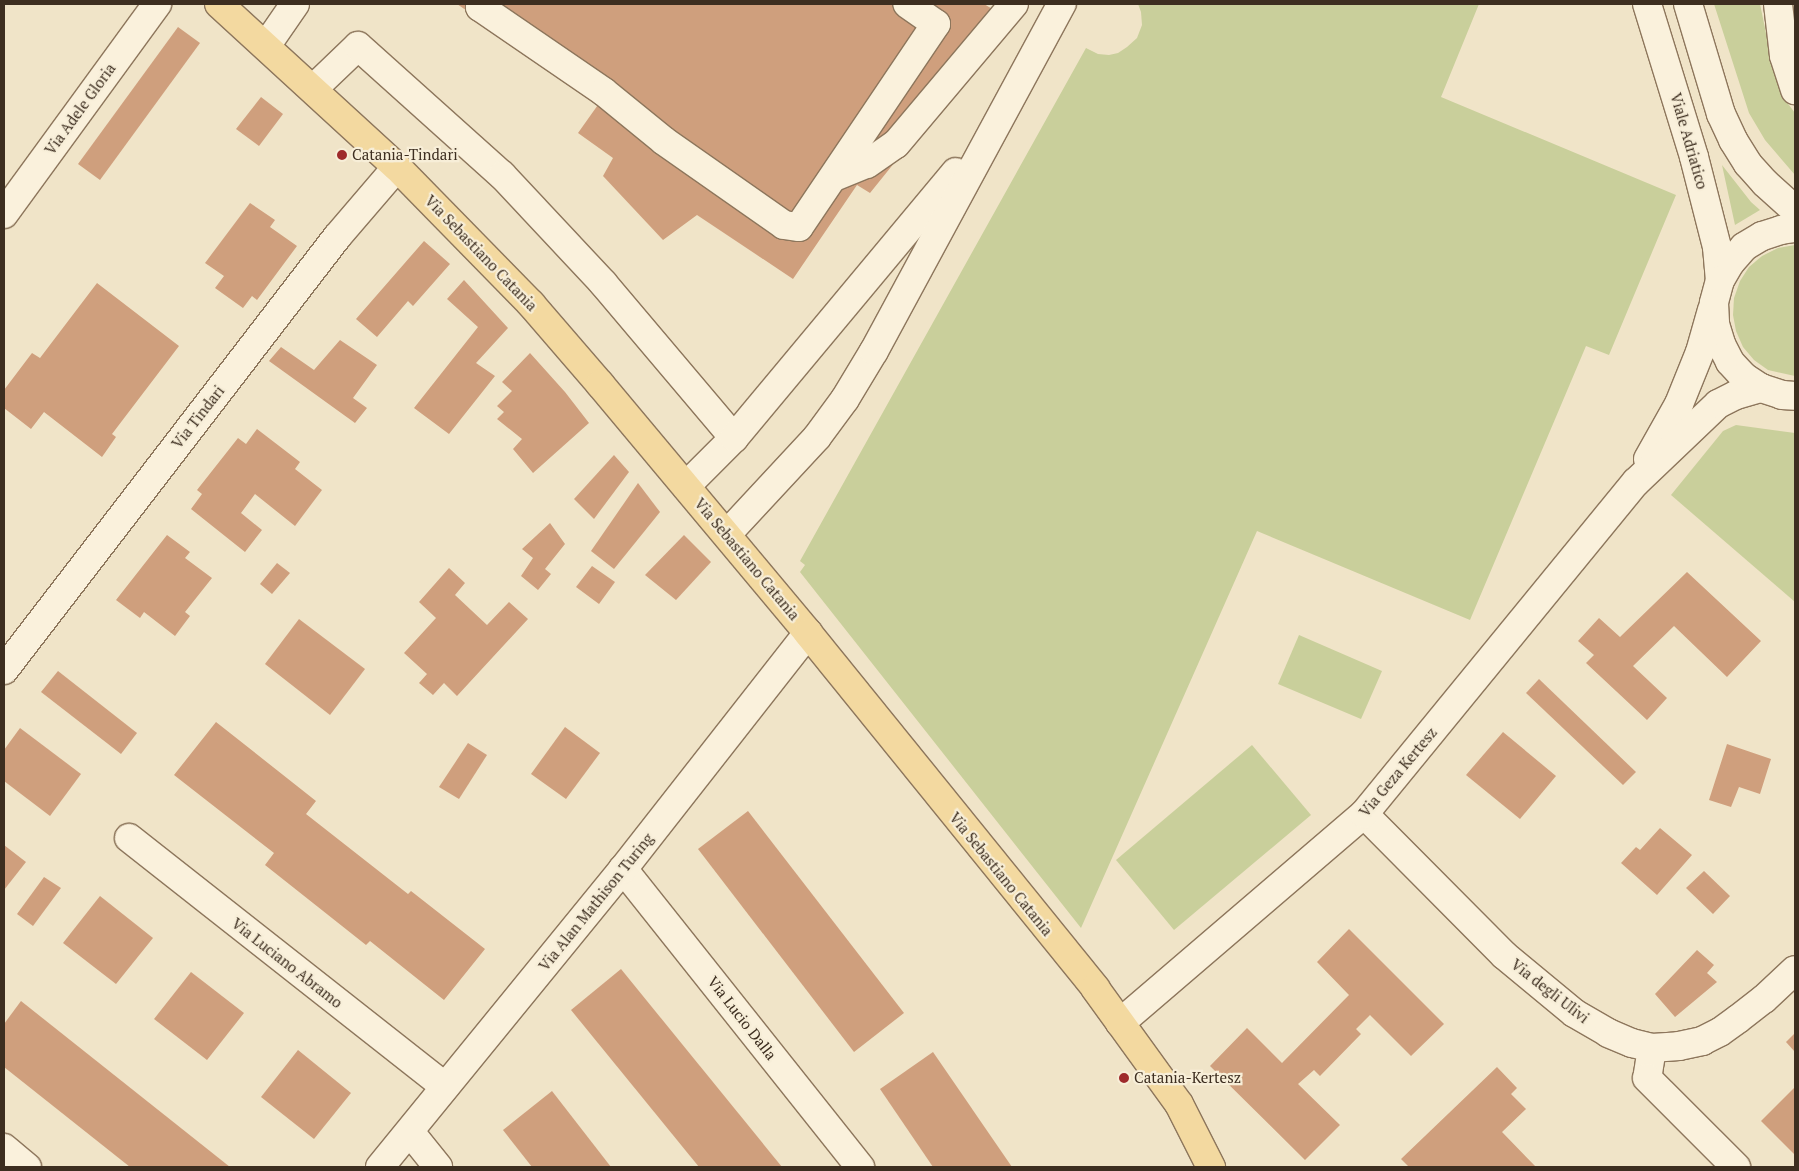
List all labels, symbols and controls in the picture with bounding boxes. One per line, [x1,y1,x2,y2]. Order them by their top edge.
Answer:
street label: Via Adele Gloria [41,60,119,158]
street label: Viale Adriatico [1667,91,1711,191]
place label: Catania-Tindari [352,146,458,164]
marker: Catania-Tindari [336,149,348,161]
street label: Via Sebastiano Catania [421,191,541,315]
street label: Via Tindari [168,382,228,452]
street label: Via Sebastiano Catania [691,494,803,624]
street label: Via Geza Kertesz [1355,724,1441,820]
street label: Via Sebastiano Catania [946,809,1056,939]
street label: Via Alan Mathison Turing [535,829,657,975]
street label: Via Luciano Abramo [228,914,346,1012]
street label: Via degli Ulivi [1508,955,1592,1027]
street label: Via Lucio Dalla [704,973,780,1063]
place label: Catania-Kertesz [1134,1069,1241,1087]
marker: Catania-Kertesz [1118,1072,1130,1084]

